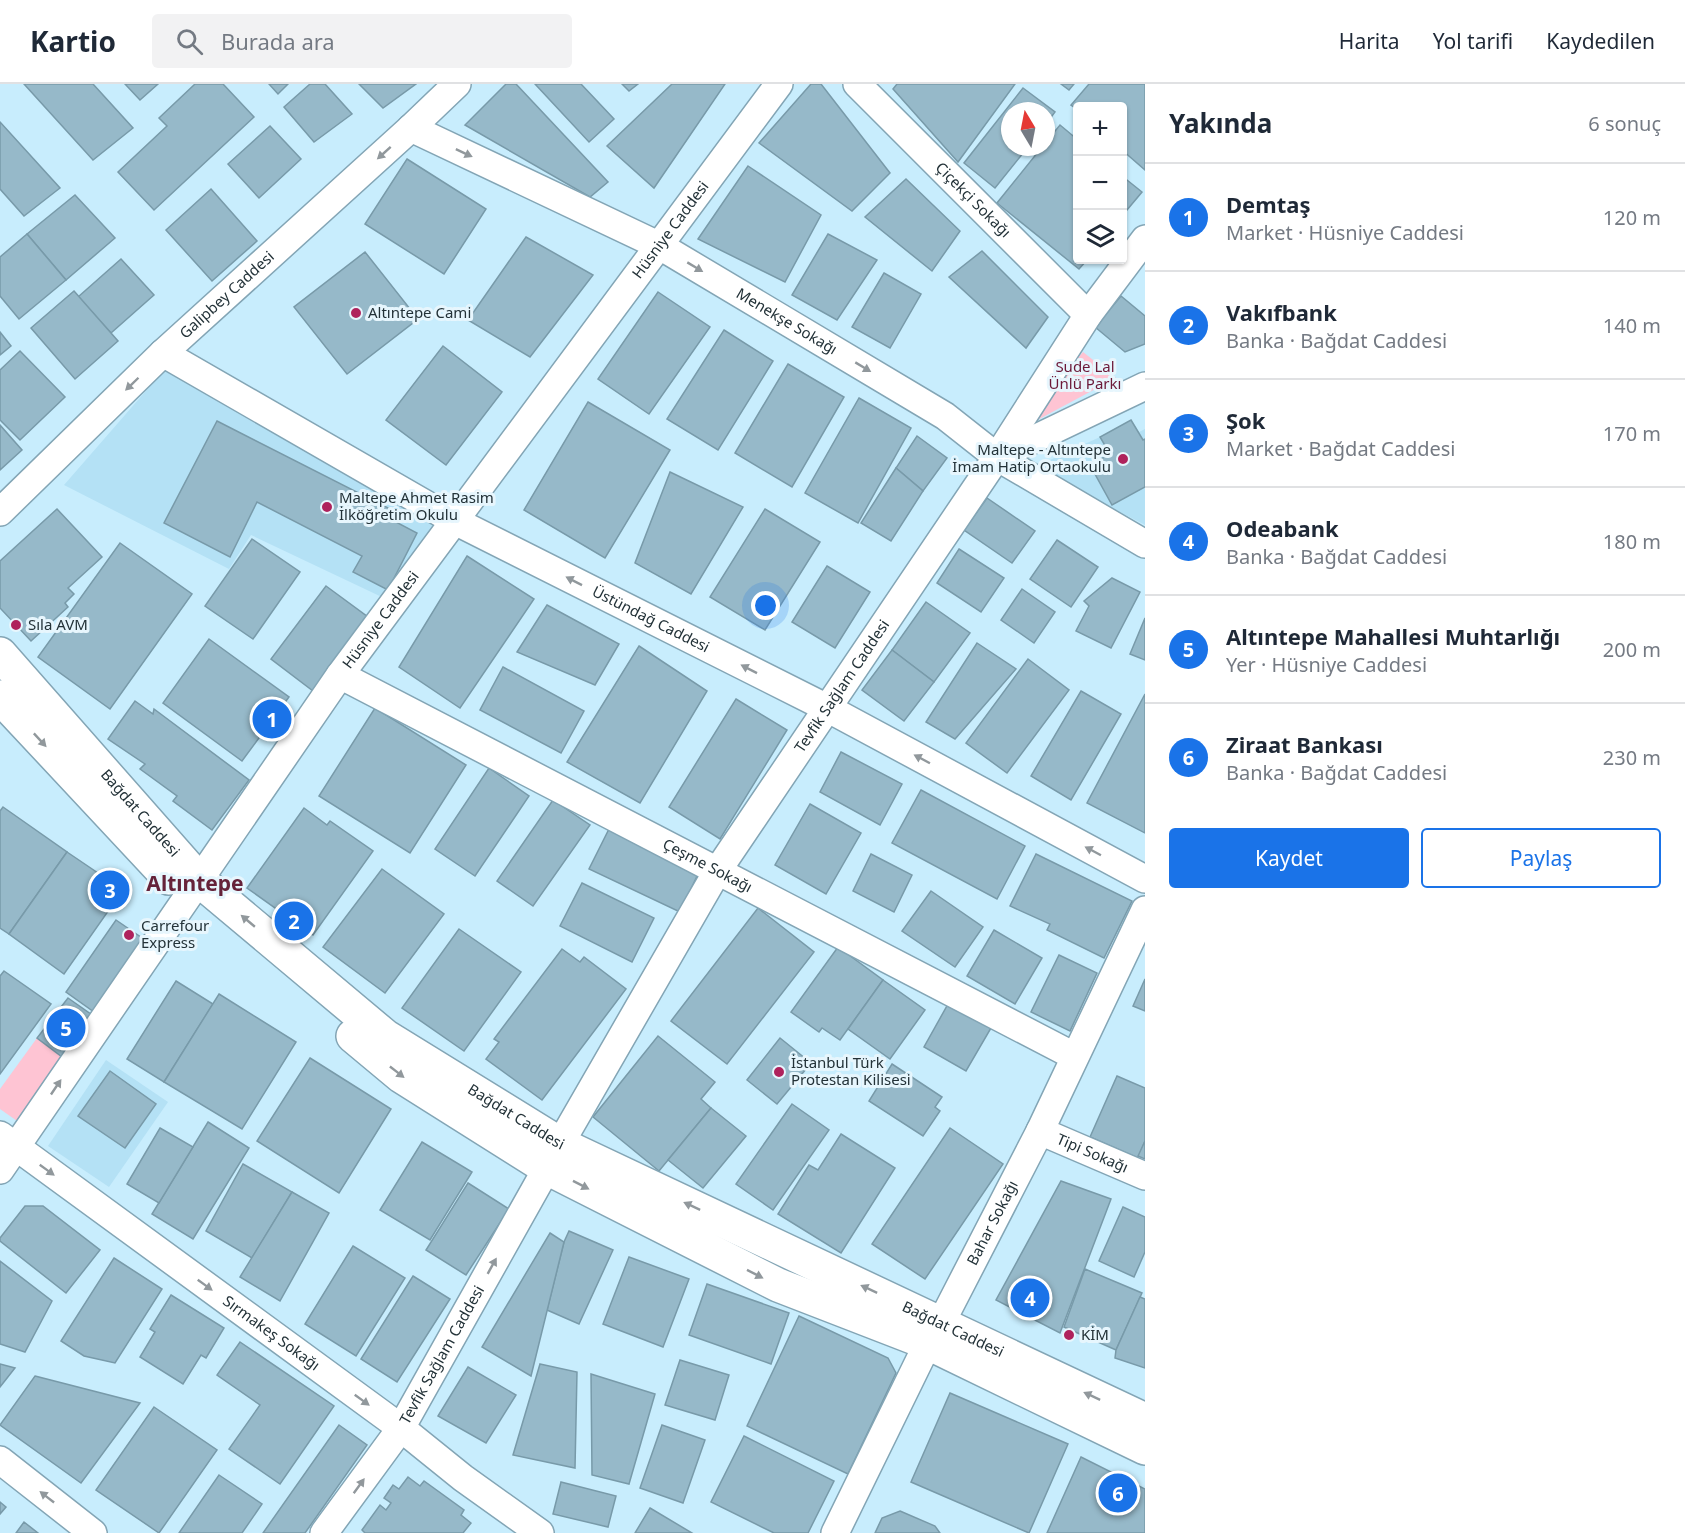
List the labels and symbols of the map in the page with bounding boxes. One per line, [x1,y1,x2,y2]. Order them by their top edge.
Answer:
north arrow [1001,102,1055,156]
one-way arrow [377,146,392,159]
one-way arrow [455,149,472,158]
street label: Çiçekçi Sokağı [932,157,1016,241]
street label: Hüsniye Caddesi [627,176,713,282]
street label: Galipbey Caddesi [175,246,278,342]
one-way arrow [687,262,703,273]
street label: Menekşe Sokağı [733,283,841,359]
place label: Altıntepe Cami [368,302,471,322]
marker: Altıntepe Cami [349,306,363,320]
park label: Sude Lal Ünlü Parkı [1049,356,1121,393]
one-way arrow [855,362,871,373]
one-way arrow [125,376,139,390]
place label: Maltepe - Altıntepe İmam Hatip Ortaokulu [952,439,1111,476]
marker: Maltepe - Altıntepe İmam Hatip Ortaokulu [1116,452,1130,466]
place label: Maltepe Ahmet Rasim İlköğretim Okulu [339,487,494,524]
marker: Maltepe Ahmet Rasim İlköğretim Okulu [320,500,334,514]
street label: Hüsniye Caddesi [337,567,423,672]
one-way arrow [566,577,583,586]
street label: Üstündağ Caddesi [589,581,713,656]
your location [751,591,780,620]
place label: Sıla AVM [28,614,88,634]
street label: Tevfik Sağlam Caddesi [789,615,893,756]
marker: Sıla AVM [9,618,23,632]
one-way arrow [740,664,757,673]
pin: 1 [252,696,292,742]
one-way arrow [33,732,47,747]
one-way arrow [913,754,930,764]
street label: Bağdat Caddesi [97,764,185,860]
street label: Çeşme Sokağı [660,833,756,896]
one-way arrow [1085,846,1102,856]
pin: 3 [90,868,130,912]
district label: Altıntepe [146,869,244,897]
pin: 2 [274,898,314,944]
one-way arrow [240,914,256,927]
place label: Carrefour Express [141,915,209,952]
marker: Carrefour Express [122,928,136,942]
pin: 5 [46,1006,86,1050]
place label: İstanbul Türk Protestan Kilisesi [791,1052,911,1089]
marker: İstanbul Türk Protestan Kilisesi [772,1065,786,1079]
one-way arrow [389,1066,405,1079]
one-way arrow [51,1079,62,1095]
street label: Bağdat Caddesi [464,1079,568,1154]
street label: Tipi Sokağı [1054,1128,1132,1177]
one-way arrow [39,1164,55,1176]
street label: Bahar Sokağı [962,1177,1022,1268]
one-way arrow [572,1180,589,1190]
one-way arrow [684,1202,701,1211]
one-way arrow [487,1257,497,1274]
one-way arrow [746,1269,763,1278]
pin: 4 [1010,1276,1050,1320]
one-way arrow [196,1279,212,1291]
street label: Tevfik Sağlam Caddesi [394,1282,488,1427]
one-way arrow [860,1285,877,1294]
street label: Sırmakeş Sokağı [219,1290,324,1374]
street label: Bağdat Caddesi [899,1296,1008,1361]
place label: KİM [1081,1324,1109,1344]
marker: KİM [1062,1328,1076,1342]
one-way arrow [1083,1391,1100,1400]
one-way arrow [353,1394,369,1406]
pin: 6 [1098,1470,1138,1516]
one-way arrow [353,1478,365,1494]
one-way arrow [39,1491,54,1503]

